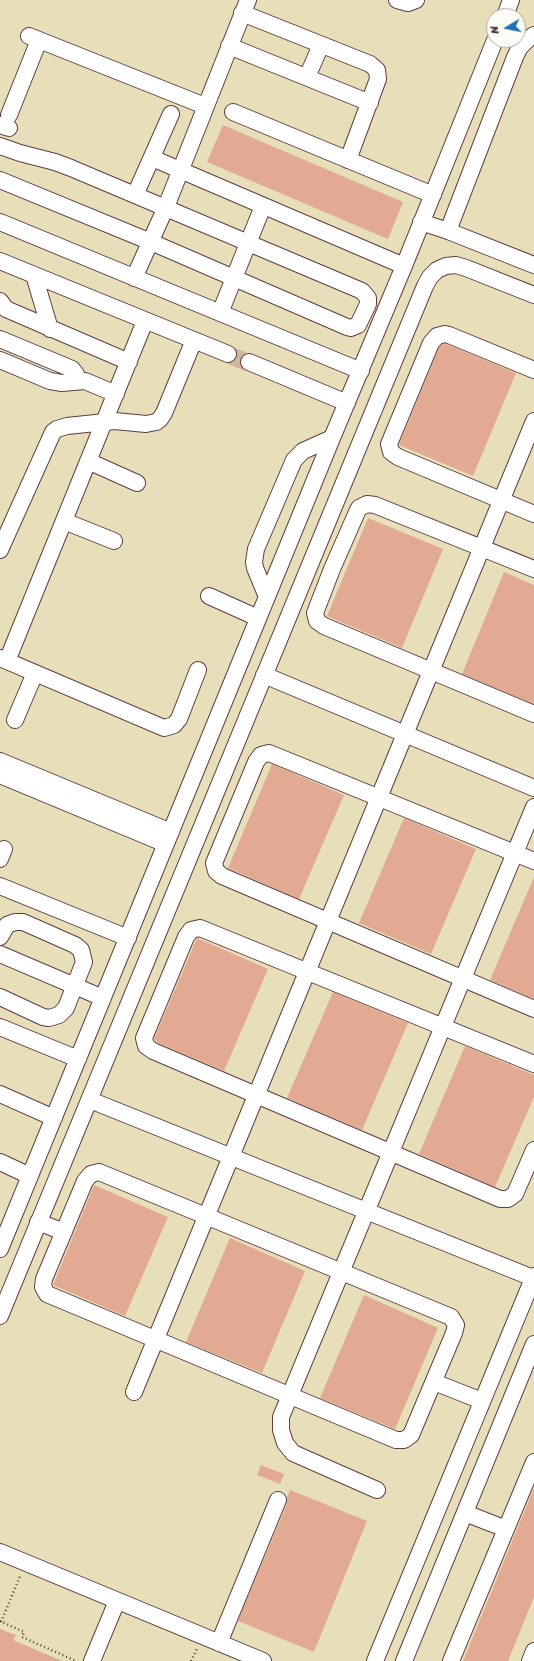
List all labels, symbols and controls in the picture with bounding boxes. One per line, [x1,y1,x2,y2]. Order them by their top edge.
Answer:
north arrow [486,8,526,48]
text: N [485,25,505,35]

